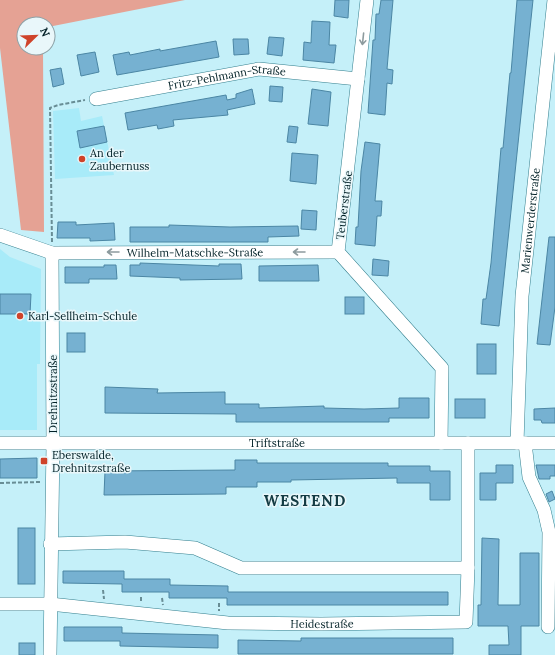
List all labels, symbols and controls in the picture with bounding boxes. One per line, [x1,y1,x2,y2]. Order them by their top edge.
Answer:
north arrow [16,16,56,56]
text: N [37,25,54,39]
one-way arrow [359,32,366,45]
street label: Fritz-Pehlmann-Straße [167,62,287,93]
place label: An der Zaubernuss [89,146,149,173]
marker: An der Zaubernuss [77,154,87,164]
street label: Marienwerderstraße [518,167,543,274]
street label: Teuberstraße [333,170,355,240]
street label: Wilhelm-Matschke-Straße [127,245,263,260]
one-way arrow [293,248,306,256]
one-way arrow [107,249,120,256]
place label: Karl-Sellheim-Schule [28,309,137,323]
marker: Karl-Sellheim-Schule [15,311,25,321]
street label: Drehnitzstraße [46,355,60,433]
street label: Triftstraße [249,436,305,450]
place label: Eberswalde, Drehnitzstraße [52,448,130,475]
marker: Eberswalde, Drehnitzstraße [39,456,49,466]
district label: WESTEND [264,491,346,510]
street label: Heidestraße [290,617,354,631]

